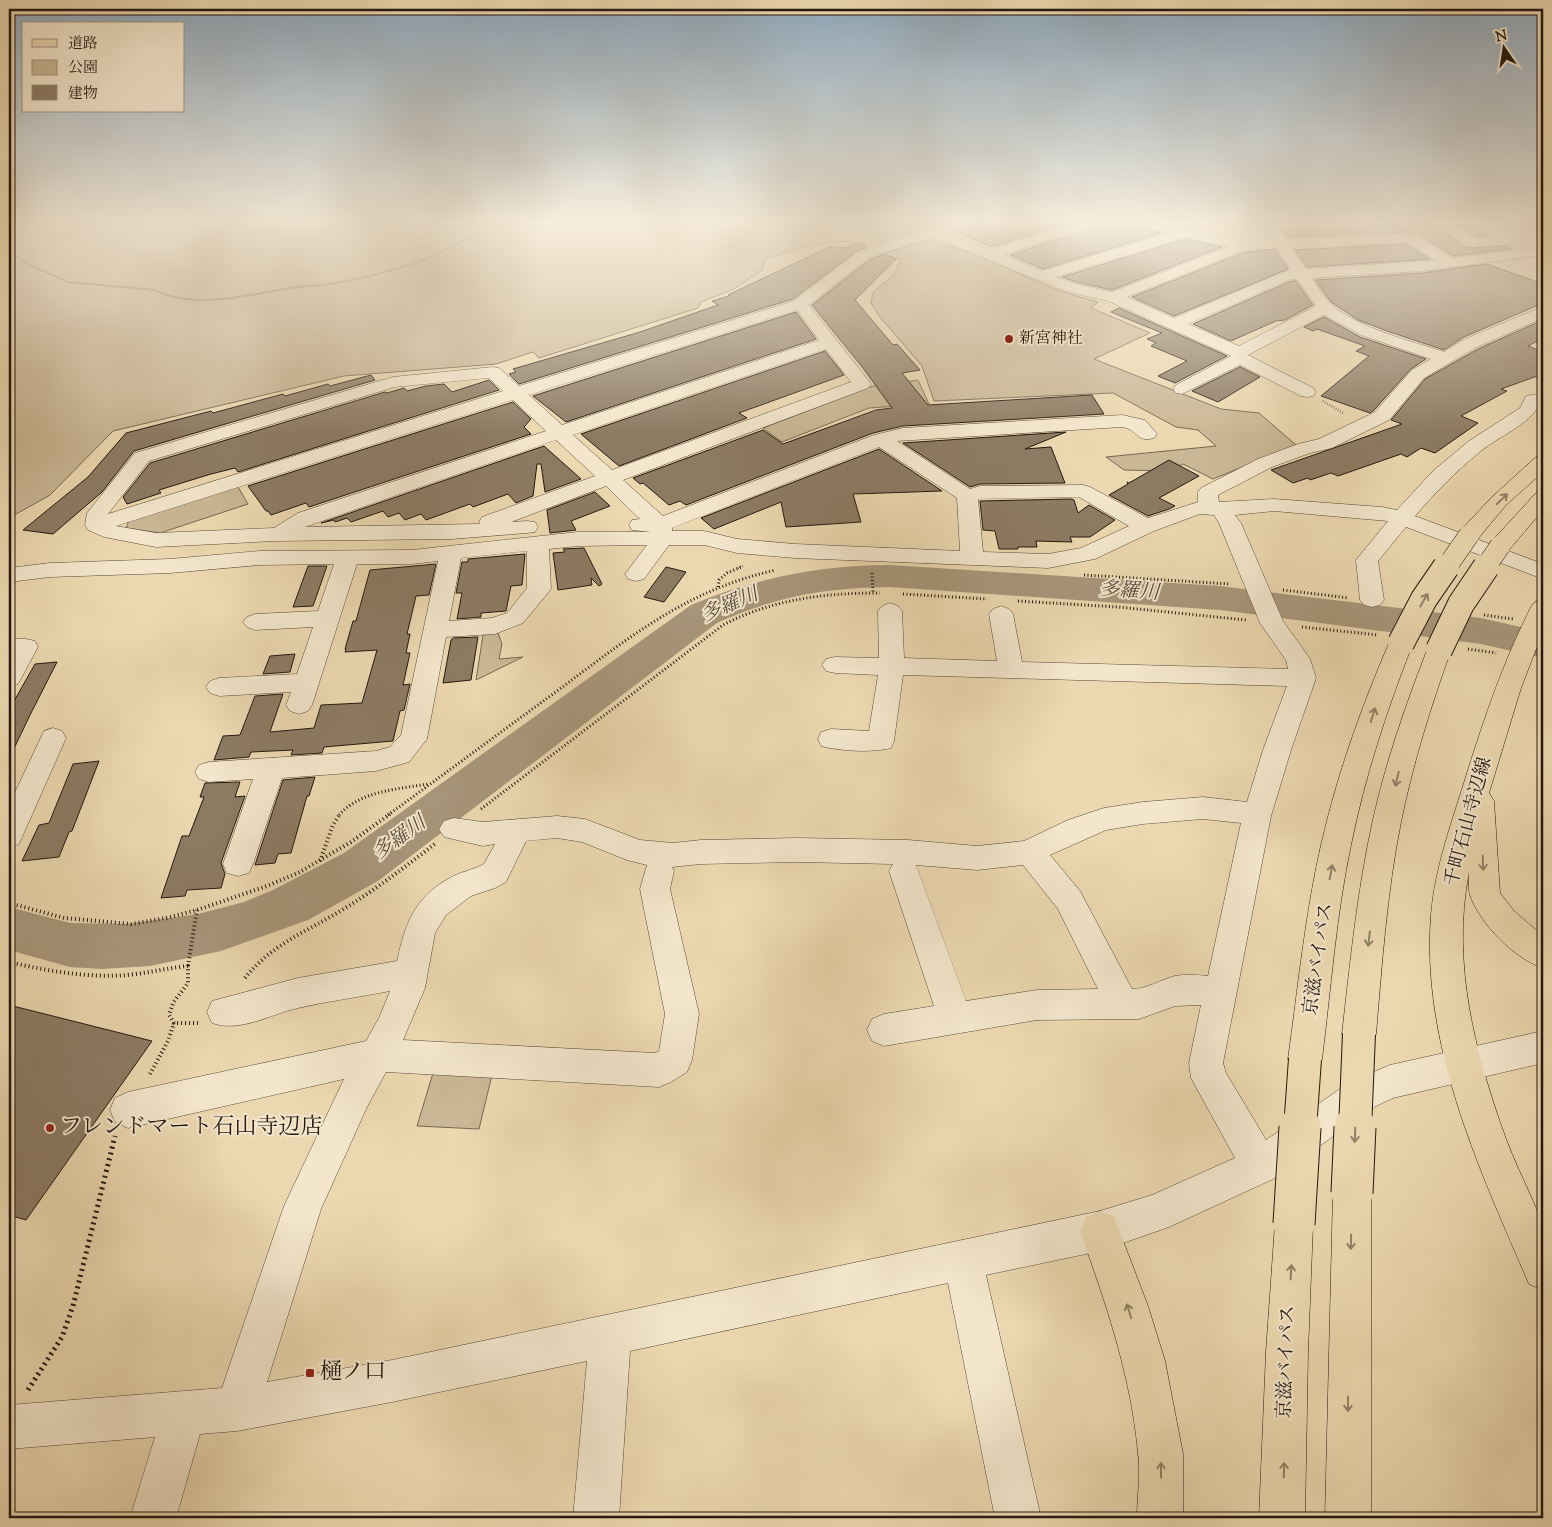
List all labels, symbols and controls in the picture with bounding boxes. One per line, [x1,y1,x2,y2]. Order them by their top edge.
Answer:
legend [22,22,185,112]
north arrow [1480,22,1530,72]
text: N [1494,26,1509,48]
text: 道路 [68,34,98,55]
text: 公園 [68,58,98,79]
text: 建物 [68,84,98,105]
place label: 新宮神社 [1019,328,1083,351]
marker: 新宮神社 [1003,333,1015,345]
one-way arrow [1496,493,1508,505]
water label: 多羅川 [1098,575,1162,609]
water label: 多羅川 [697,580,765,631]
one-way arrow [1419,594,1429,608]
one-way arrow [1369,708,1378,724]
street label: 千町石山寺辺線 [1439,754,1499,890]
one-way arrow [1392,771,1401,787]
water label: 多羅川 [367,808,434,868]
one-way arrow [1478,855,1487,871]
one-way arrow [1327,865,1337,881]
street label: 京滋バイパス [1298,901,1340,1017]
one-way arrow [1364,931,1374,947]
place label: フレンドマート石山寺辺店 [60,1112,323,1144]
marker: フレンドマート石山寺辺店 [44,1122,56,1134]
one-way arrow [1350,1127,1359,1143]
one-way arrow [1347,1233,1356,1249]
one-way arrow [1287,1264,1296,1280]
one-way arrow [1123,1303,1133,1319]
street label: 京滋バイパス [1272,1305,1302,1419]
place label: 樋ノ口 [320,1357,386,1389]
marker: 樋ノ口 [304,1367,316,1379]
one-way arrow [1343,1396,1353,1412]
one-way arrow [1157,1462,1166,1478]
one-way arrow [1279,1462,1288,1478]

